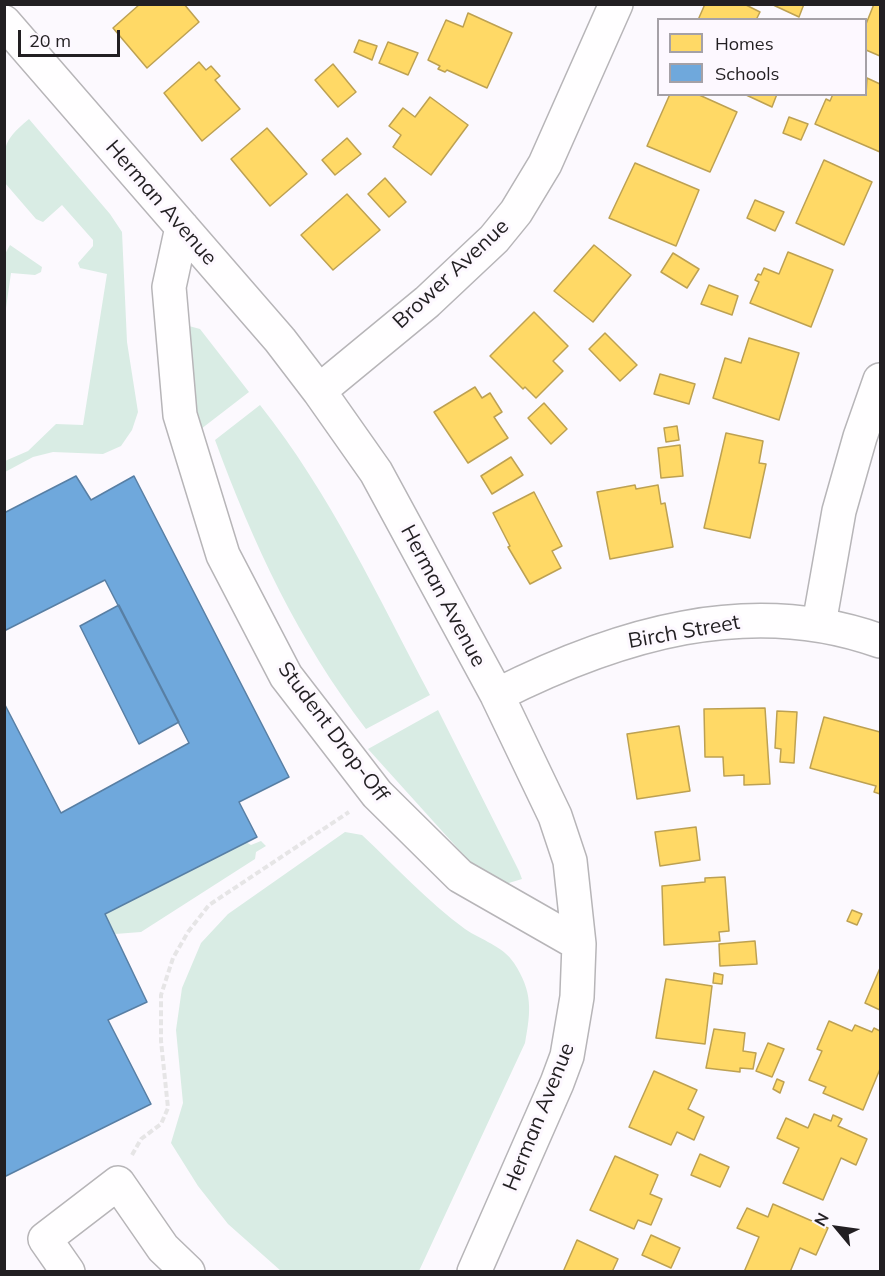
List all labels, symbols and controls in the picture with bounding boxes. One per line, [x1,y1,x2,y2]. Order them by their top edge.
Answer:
scale bar [21,18,123,56]
legend [657,18,867,96]
text: 20 m [29,29,71,52]
text: Homes [715,32,774,55]
text: Schools [715,62,779,85]
street label: Herman Avenue [100,135,222,271]
street label: Brower Avenue [388,214,514,334]
street label: Herman Avenue [395,521,491,671]
street label: Birch Street [626,610,742,654]
street label: Student Drop-Off [272,657,394,807]
street label: Herman Avenue [498,1039,580,1195]
north arrow [807,1198,867,1258]
text: N [810,1209,833,1229]

